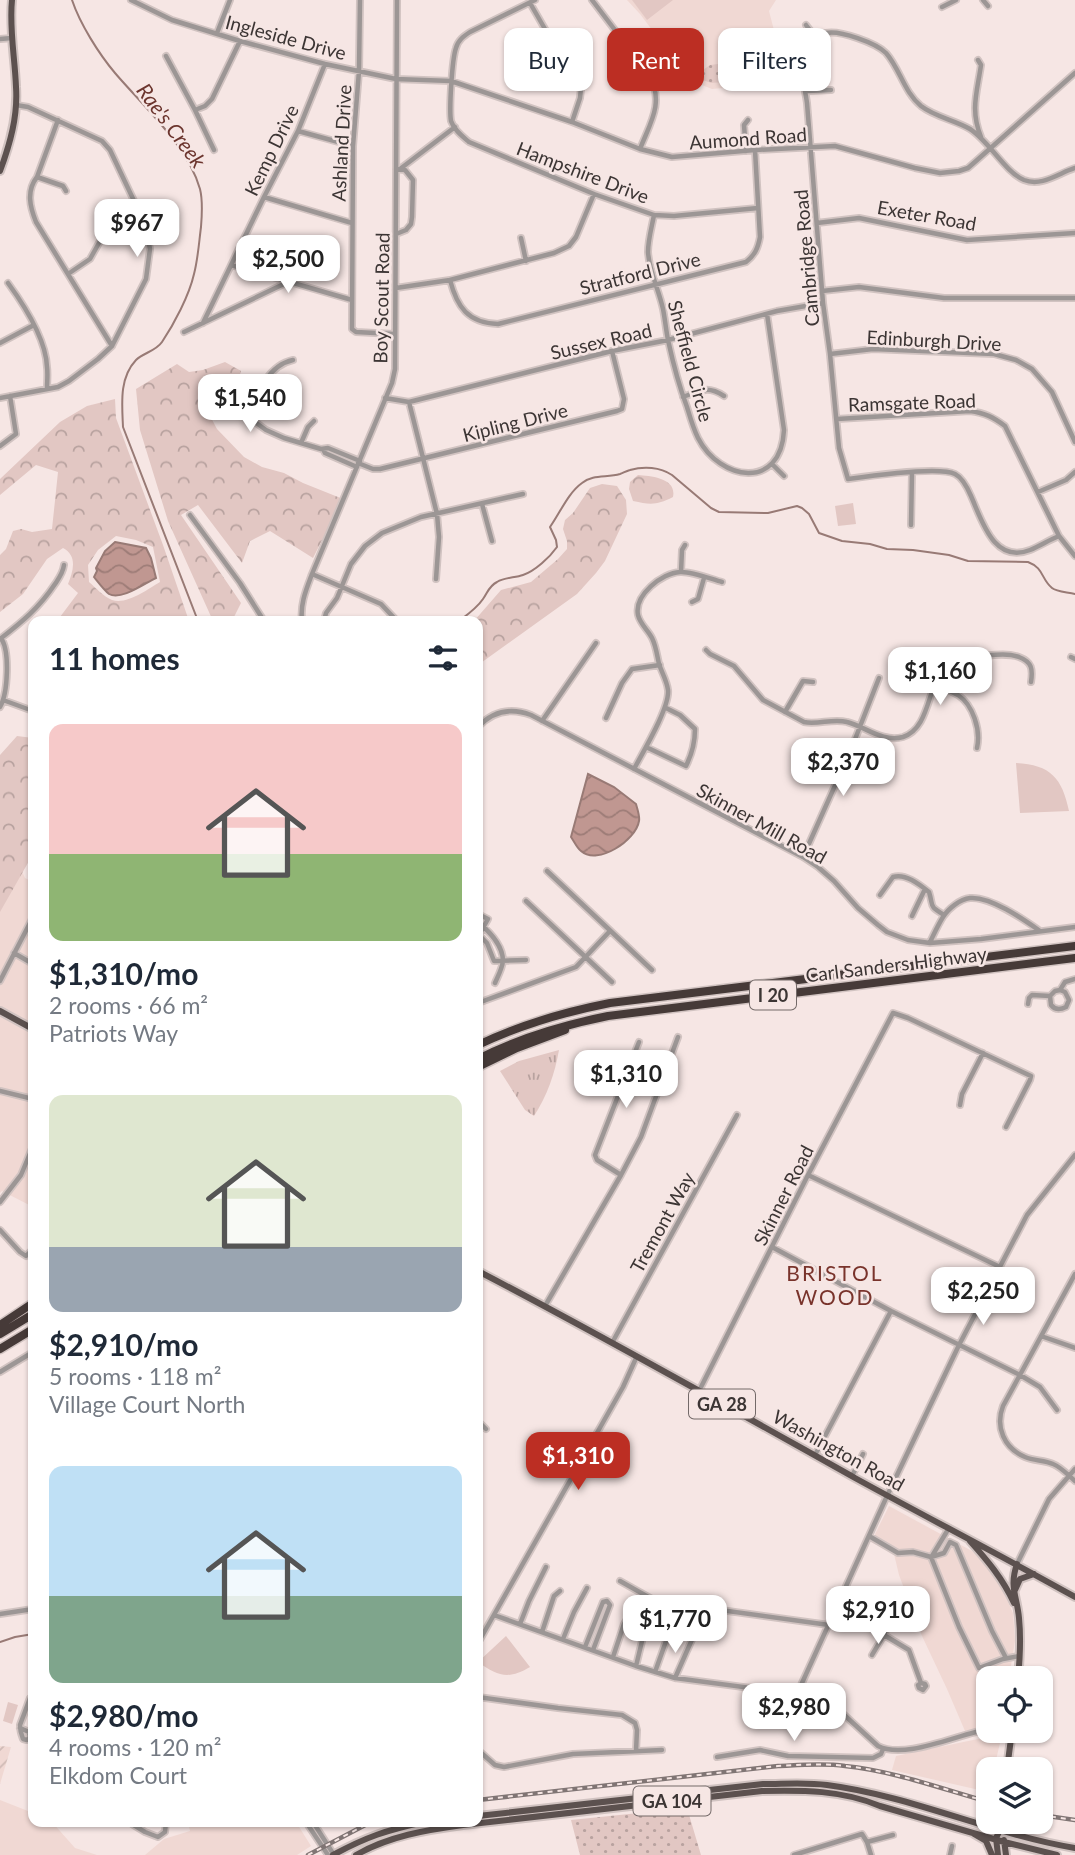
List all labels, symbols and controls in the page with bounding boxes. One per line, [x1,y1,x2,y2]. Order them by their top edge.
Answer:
street label: Ingleside Drive [223,10,349,64]
chip: Buy [504,28,593,91]
chip: Rent [607,28,704,91]
chip: Filters [718,28,831,91]
water label: Rae's Creek [132,78,212,173]
street label: Ashland Drive [326,84,356,202]
street label: Kemp Drive [239,101,303,199]
street label: Aumond Road [688,122,808,154]
street label: Hampshire Drive [513,136,653,208]
street label: Cambridge Road [789,189,823,327]
street label: Exeter Road [876,195,978,235]
pin: $967 [96,200,178,259]
text: $967 [110,208,164,236]
street label: Boy Scout Road [368,232,394,364]
pin: $2,500 [231,236,345,295]
text: $2,500 [252,244,324,272]
street label: Stratford Drive [577,247,703,299]
street label: Sheffield Circle [664,298,718,424]
street label: Sussex Road [548,318,654,364]
street label: Edinburgh Drive [866,325,1002,355]
pin: $1,540 [193,374,307,434]
text: $1,540 [214,383,286,411]
street label: Ramsgate Road [848,388,976,416]
street label: Kipling Drive [460,398,570,446]
icon: filters [424,639,462,677]
text: 11 homes [49,640,180,676]
pin: $1,160 [883,648,997,707]
text: $1,160 [904,656,976,684]
pin: $2,370 [786,738,900,798]
text: $2,370 [807,747,879,775]
icon: home [193,770,319,896]
street label: Skinner Mill Road [693,778,831,868]
street label: Carl Sanders Highway [804,941,988,987]
text: $1,310/mo [49,955,198,991]
road number: I 20 [750,980,796,1010]
text: 2 rooms · 66 m² [49,991,208,1019]
text: Patriots Way [49,1019,178,1047]
pin: $1,310 [569,1050,683,1110]
text: $1,310 [590,1059,662,1087]
icon: home [193,1141,319,1267]
street label: Skinner Road [748,1141,818,1249]
street label: Tremont Way [625,1167,699,1276]
district label: BRISTOL WOOD [786,1260,884,1309]
pin: $2,250 [926,1268,1040,1327]
text: $2,250 [947,1276,1019,1304]
text: $2,910/mo [49,1326,198,1362]
text: 5 rooms · 118 m² [49,1362,221,1390]
text: Village Court North [49,1390,245,1418]
road number: GA 28 [689,1390,755,1419]
street label: Washington Road [769,1404,909,1496]
pin: $1,310 [521,1432,635,1492]
text: $1,310 [542,1441,614,1469]
icon: home [193,1512,319,1638]
pin: $2,910 [821,1586,935,1646]
text: $2,910 [842,1595,914,1623]
pin: $1,770 [618,1596,732,1655]
text: $1,770 [639,1604,711,1632]
map controls [976,1666,1053,1834]
button: locate [976,1666,1053,1743]
pin: $2,980 [737,1684,851,1743]
text: $2,980 [758,1692,830,1720]
text: $2,980/mo [49,1697,198,1733]
text: 4 rooms · 120 m² [49,1733,221,1761]
button: layers [976,1757,1053,1834]
text: Elkdom Court [49,1761,187,1789]
road number: GA 104 [634,1786,710,1815]

